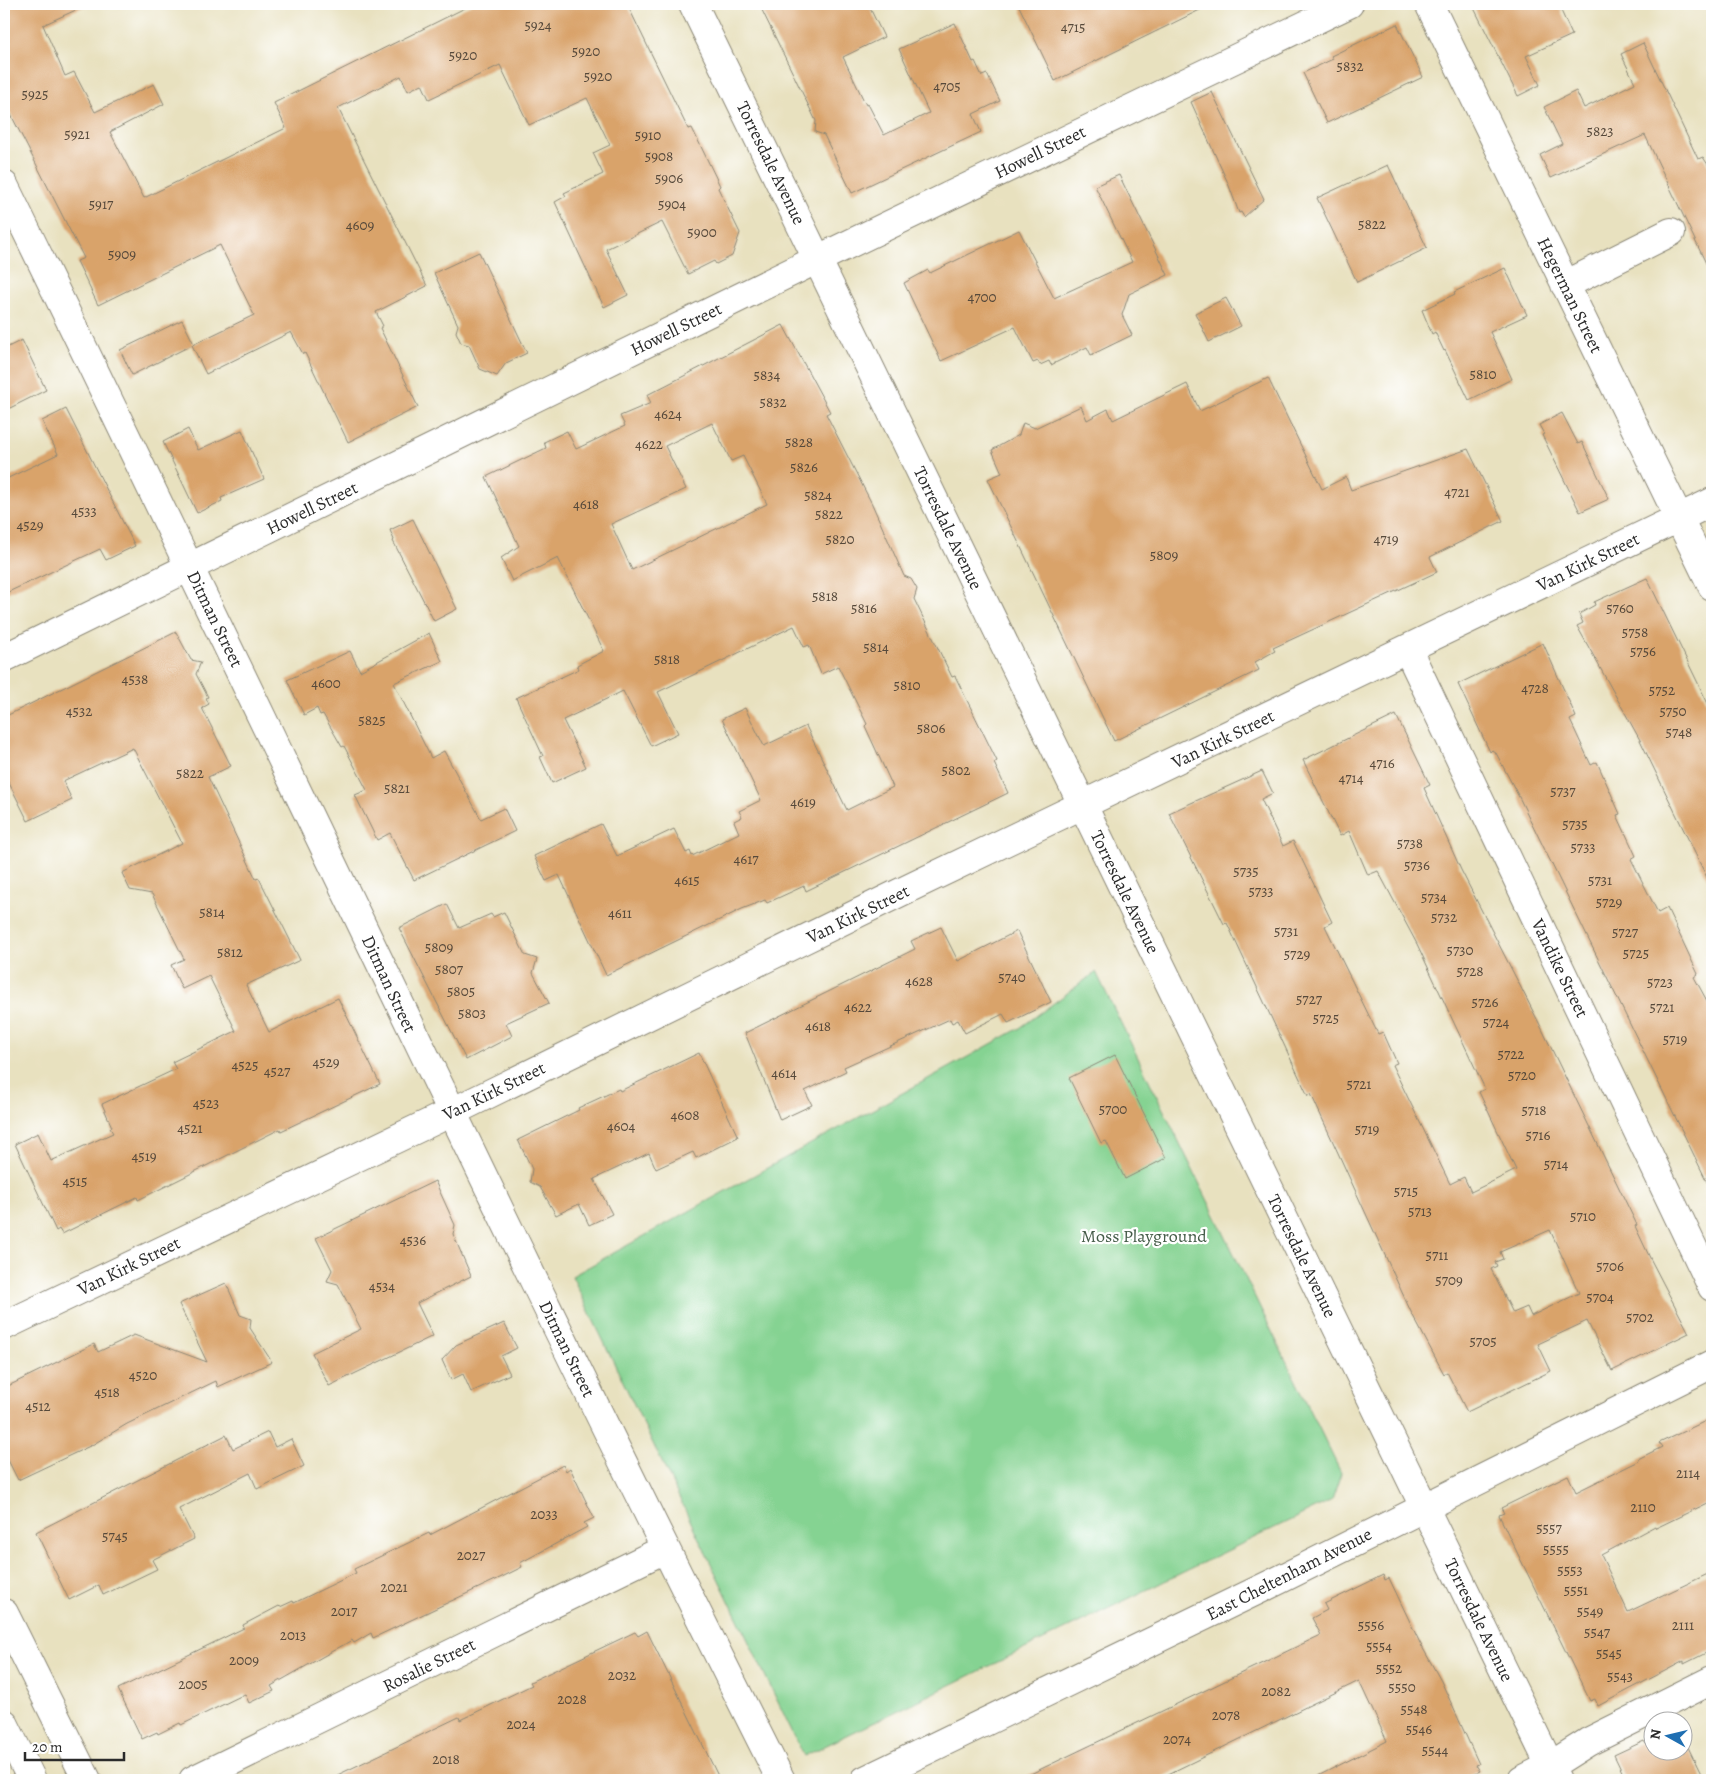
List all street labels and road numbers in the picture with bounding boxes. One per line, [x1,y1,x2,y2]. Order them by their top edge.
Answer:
street label: Torresdale Avenue [731,97,811,229]
street label: Howell Street [990,119,1090,184]
street label: Hegerman Street [1532,233,1608,357]
street label: Howell Street [626,296,726,361]
street label: Torresdale Avenue [908,462,988,594]
street label: Howell Street [262,475,362,540]
street label: Van Kirk Street [1532,527,1643,598]
street label: Ditman Street [181,567,249,671]
street label: Van Kirk Street [1167,704,1278,775]
street label: Torresdale Avenue [1085,826,1165,958]
street label: Van Kirk Street [802,879,913,950]
street label: Vandike Street [1525,914,1594,1021]
street label: Ditman Street [356,931,422,1037]
street label: Van Kirk Street [438,1056,549,1127]
street label: Torresdale Avenue [1262,1190,1342,1322]
street label: Van Kirk Street [73,1231,184,1302]
street label: Ditman Street [533,1297,601,1401]
street label: East Cheltenham Avenue [1202,1522,1376,1626]
street label: Torresdale Avenue [1439,1554,1519,1686]
street label: Rosalie Street [379,1632,479,1698]

